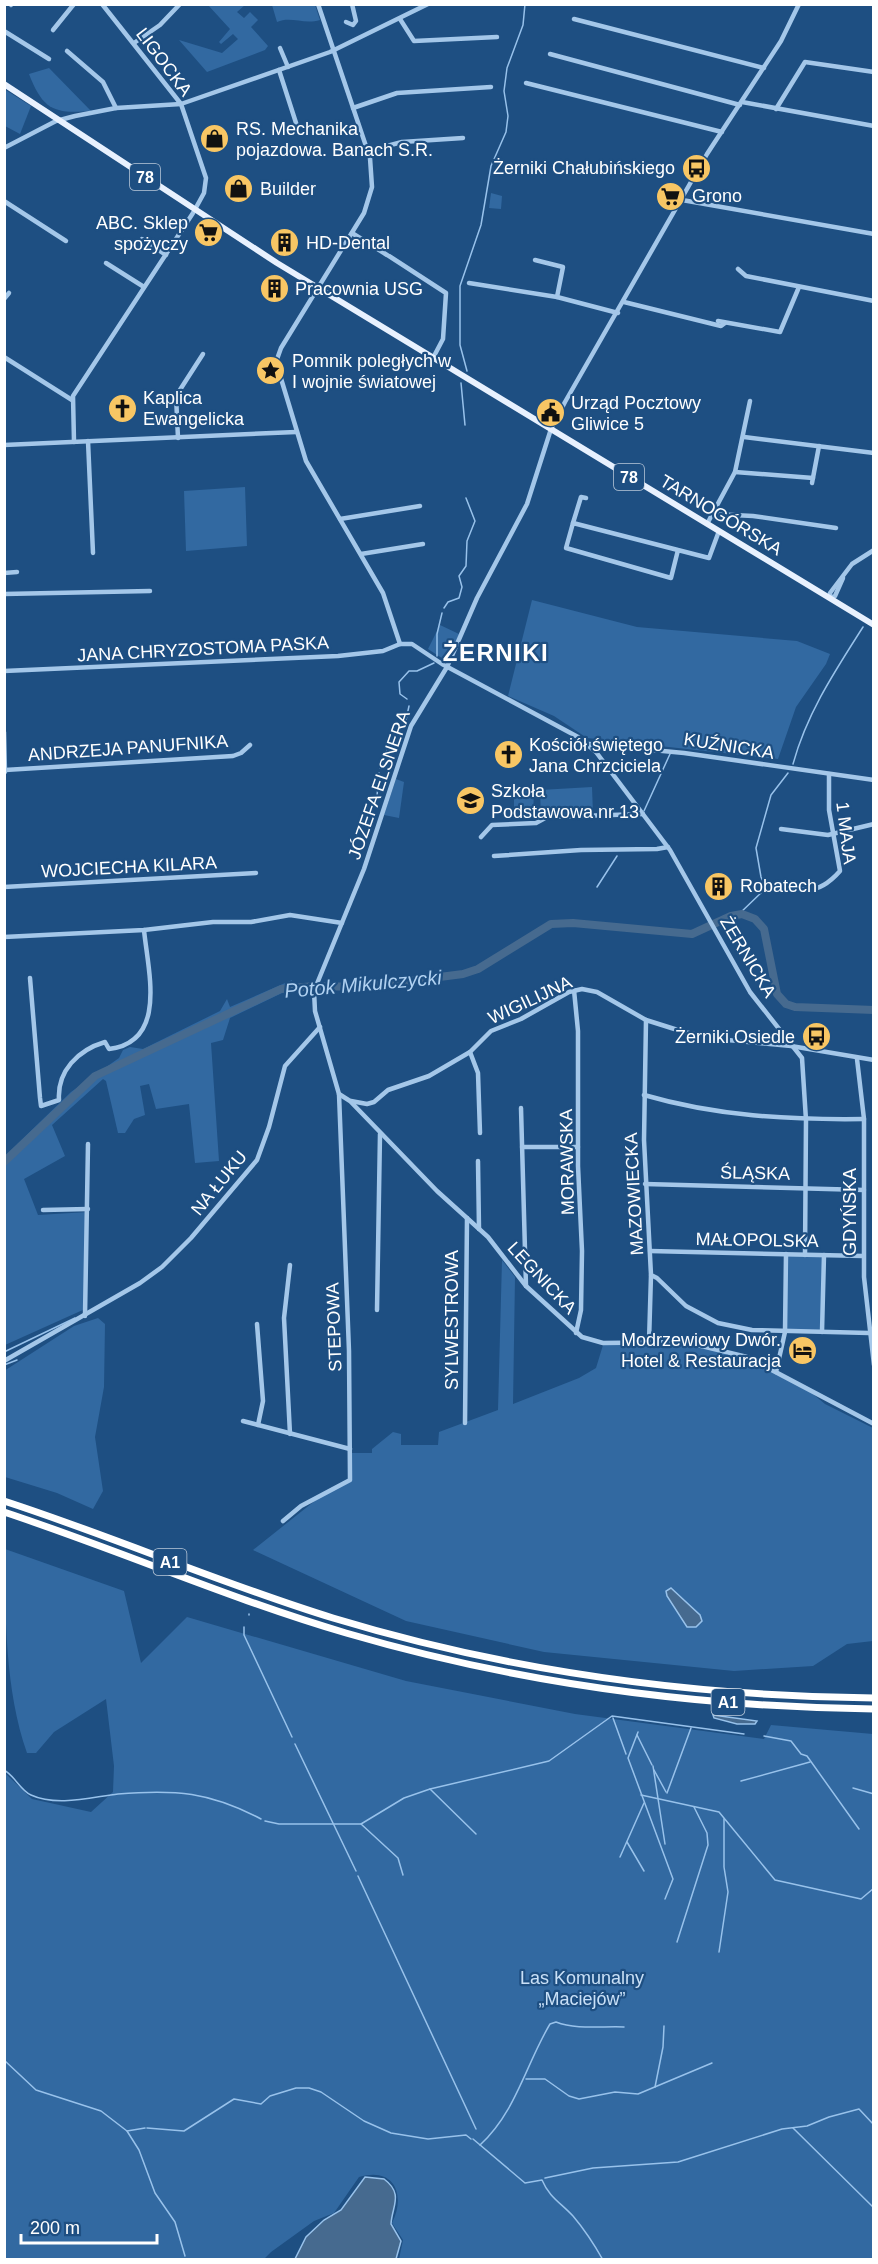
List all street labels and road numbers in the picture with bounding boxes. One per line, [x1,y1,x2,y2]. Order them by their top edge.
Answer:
street label: LIGOCKA [132,24,196,100]
road number: 78 [130,164,160,190]
road number: 78 [614,464,644,490]
street label: TARNOGÓRSKA [656,470,786,559]
street label: JANA CHRYZOSTOMA PASKA [77,632,329,666]
street label: JÓZEFA ELSNERA [343,708,414,862]
street label: KUŹNICKA [682,729,776,763]
street label: ANDRZEJA PANUFNIKA [27,731,229,765]
street label: 1 MAJA [832,801,860,865]
street label: WOJCIECHA KILARA [41,852,217,882]
street label: ŻERNICKA [716,913,780,1001]
street label: WIGILIJNA [485,972,575,1028]
street label: MORAWSKA [556,1109,578,1215]
street label: MAZOWIECKA [621,1132,647,1256]
street label: NA ŁUKU [187,1147,251,1219]
street label: ŚLĄSKA [720,1161,790,1184]
street label: GDYŃSKA [840,1168,860,1256]
street label: MAŁOPOLSKA [695,1229,819,1251]
street label: LEGNICKA [504,1238,580,1318]
street label: SYLWESTROWA [442,1250,462,1390]
street label: STEPOWA [322,1282,346,1372]
road number: A1 [154,1549,186,1575]
road number: A1 [712,1689,744,1715]

